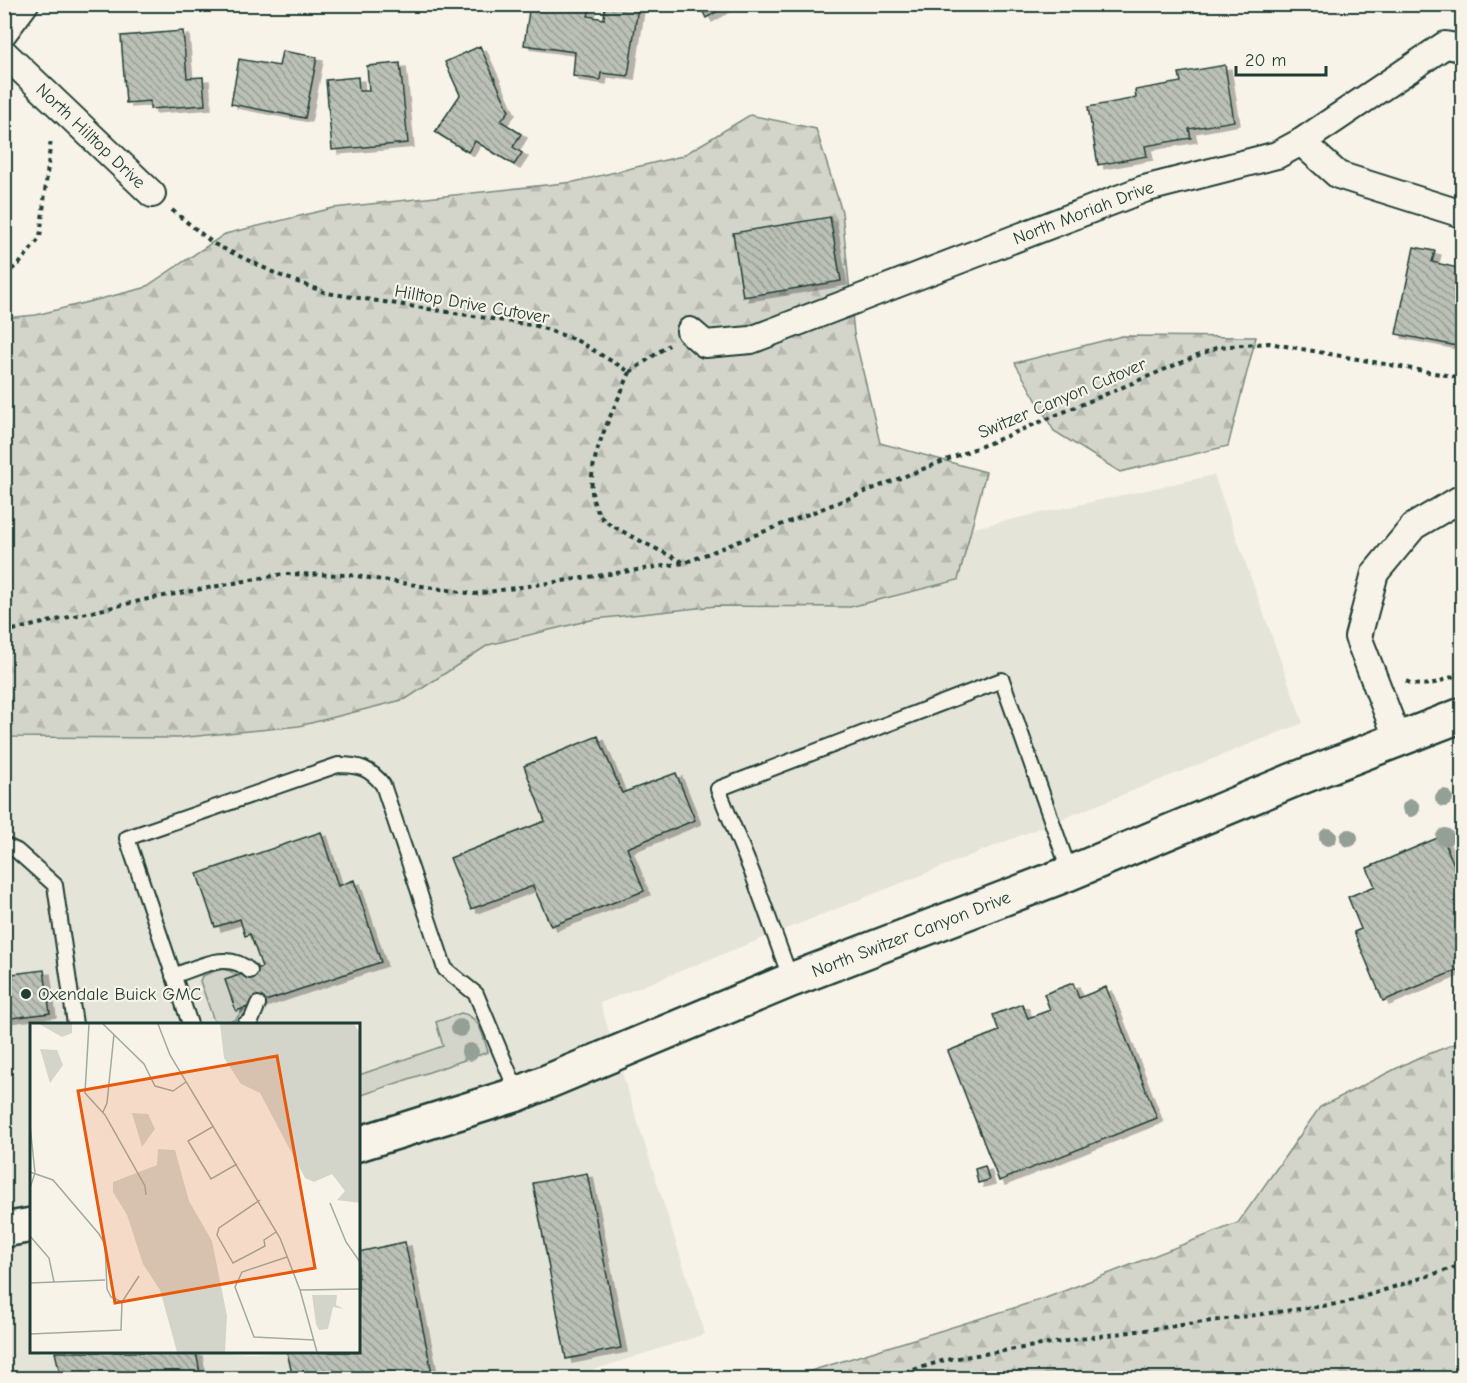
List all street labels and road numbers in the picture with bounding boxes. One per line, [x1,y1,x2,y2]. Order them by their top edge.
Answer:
street label: North Hilltop Drive [32,79,150,193]
street label: North Moriah Drive [1010,177,1156,249]
street label: Hilltop Drive Cutover [393,281,552,329]
street label: Switzer Canyon Cutover [975,353,1150,443]
street label: North Switzer Canyon Drive [809,887,1014,982]

